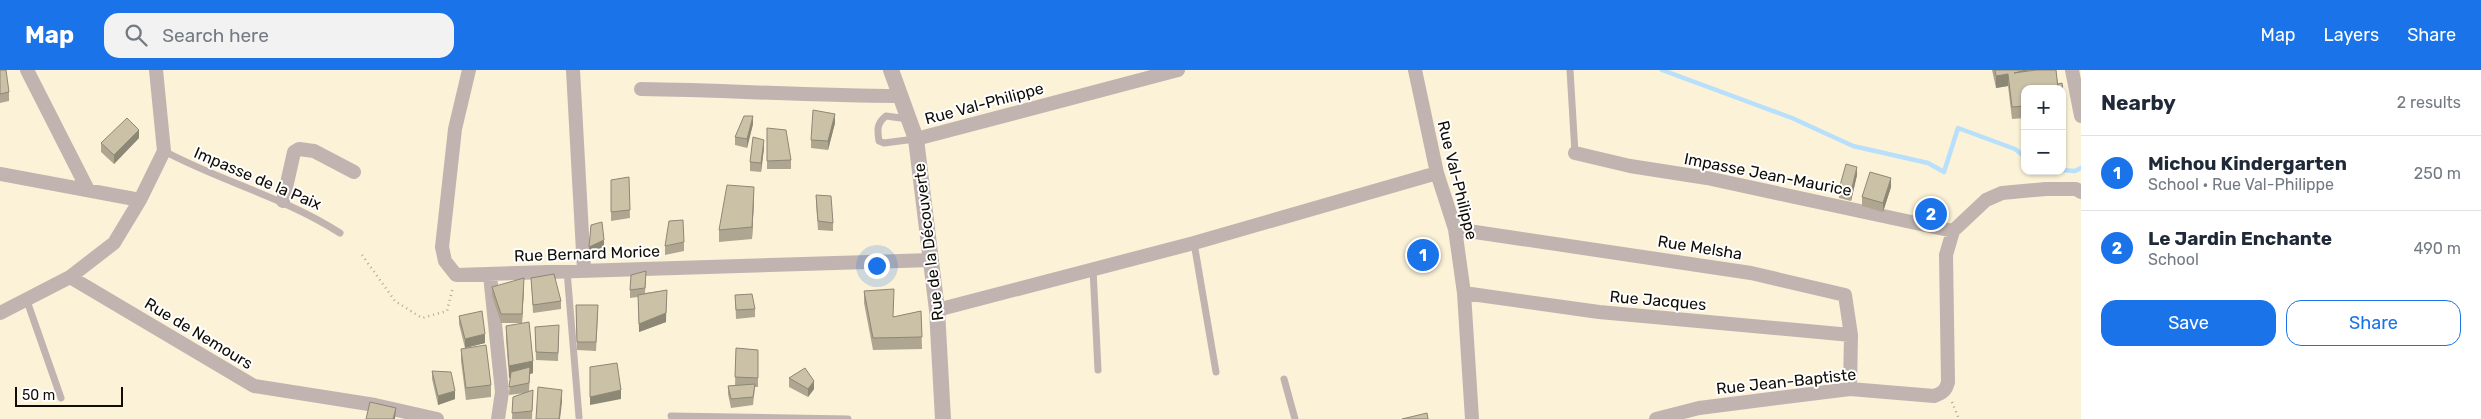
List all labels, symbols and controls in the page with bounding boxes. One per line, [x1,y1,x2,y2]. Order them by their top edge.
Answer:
search box [104,13,454,58]
text: Map [25,21,74,49]
icon: search [122,21,150,49]
text: Search here [162,24,269,47]
text: Map [2261,24,2296,46]
text: Layers [2324,24,2379,46]
text: Share [2407,24,2456,46]
street label: Rue Val-Philippe [923,78,1046,128]
map controls [2021,85,2066,175]
button: + [2021,85,2066,130]
text: Nearby [2101,90,2176,115]
text: 2 results [2397,93,2461,112]
street label: Rue Val-Philippe [1434,119,1482,242]
button: − [2021,130,2066,175]
street label: Impasse de la Paix [191,143,325,214]
street label: Impasse Jean-Maurice [1682,149,1853,200]
text: Michou Kindergarten [2148,152,2347,175]
street label: Rue de la Découverte [909,162,948,322]
text: 1 [2113,164,2121,183]
text: 250 m [2414,164,2461,183]
text: School · Rue Val-Philippe [2148,175,2334,194]
pin: 2 [1915,195,1947,233]
text: Le Jardin Enchante [2148,227,2332,250]
street label: Rue Melsha [1656,231,1744,264]
pin: 1 [1407,236,1439,274]
text: 2 [2112,239,2122,258]
text: 490 m [2413,239,2461,258]
street label: Rue Bernard Morice [514,241,660,266]
text: School [2148,250,2199,269]
your location [864,253,890,279]
street label: Rue Jacques [1609,287,1707,314]
street label: Rue de Nemours [141,294,256,373]
button: Save [2101,300,2276,346]
button: Share [2286,300,2461,346]
street label: Rue Jean-Baptiste [1715,365,1857,398]
scale bar [15,384,122,407]
text: 50 m [22,387,55,404]

